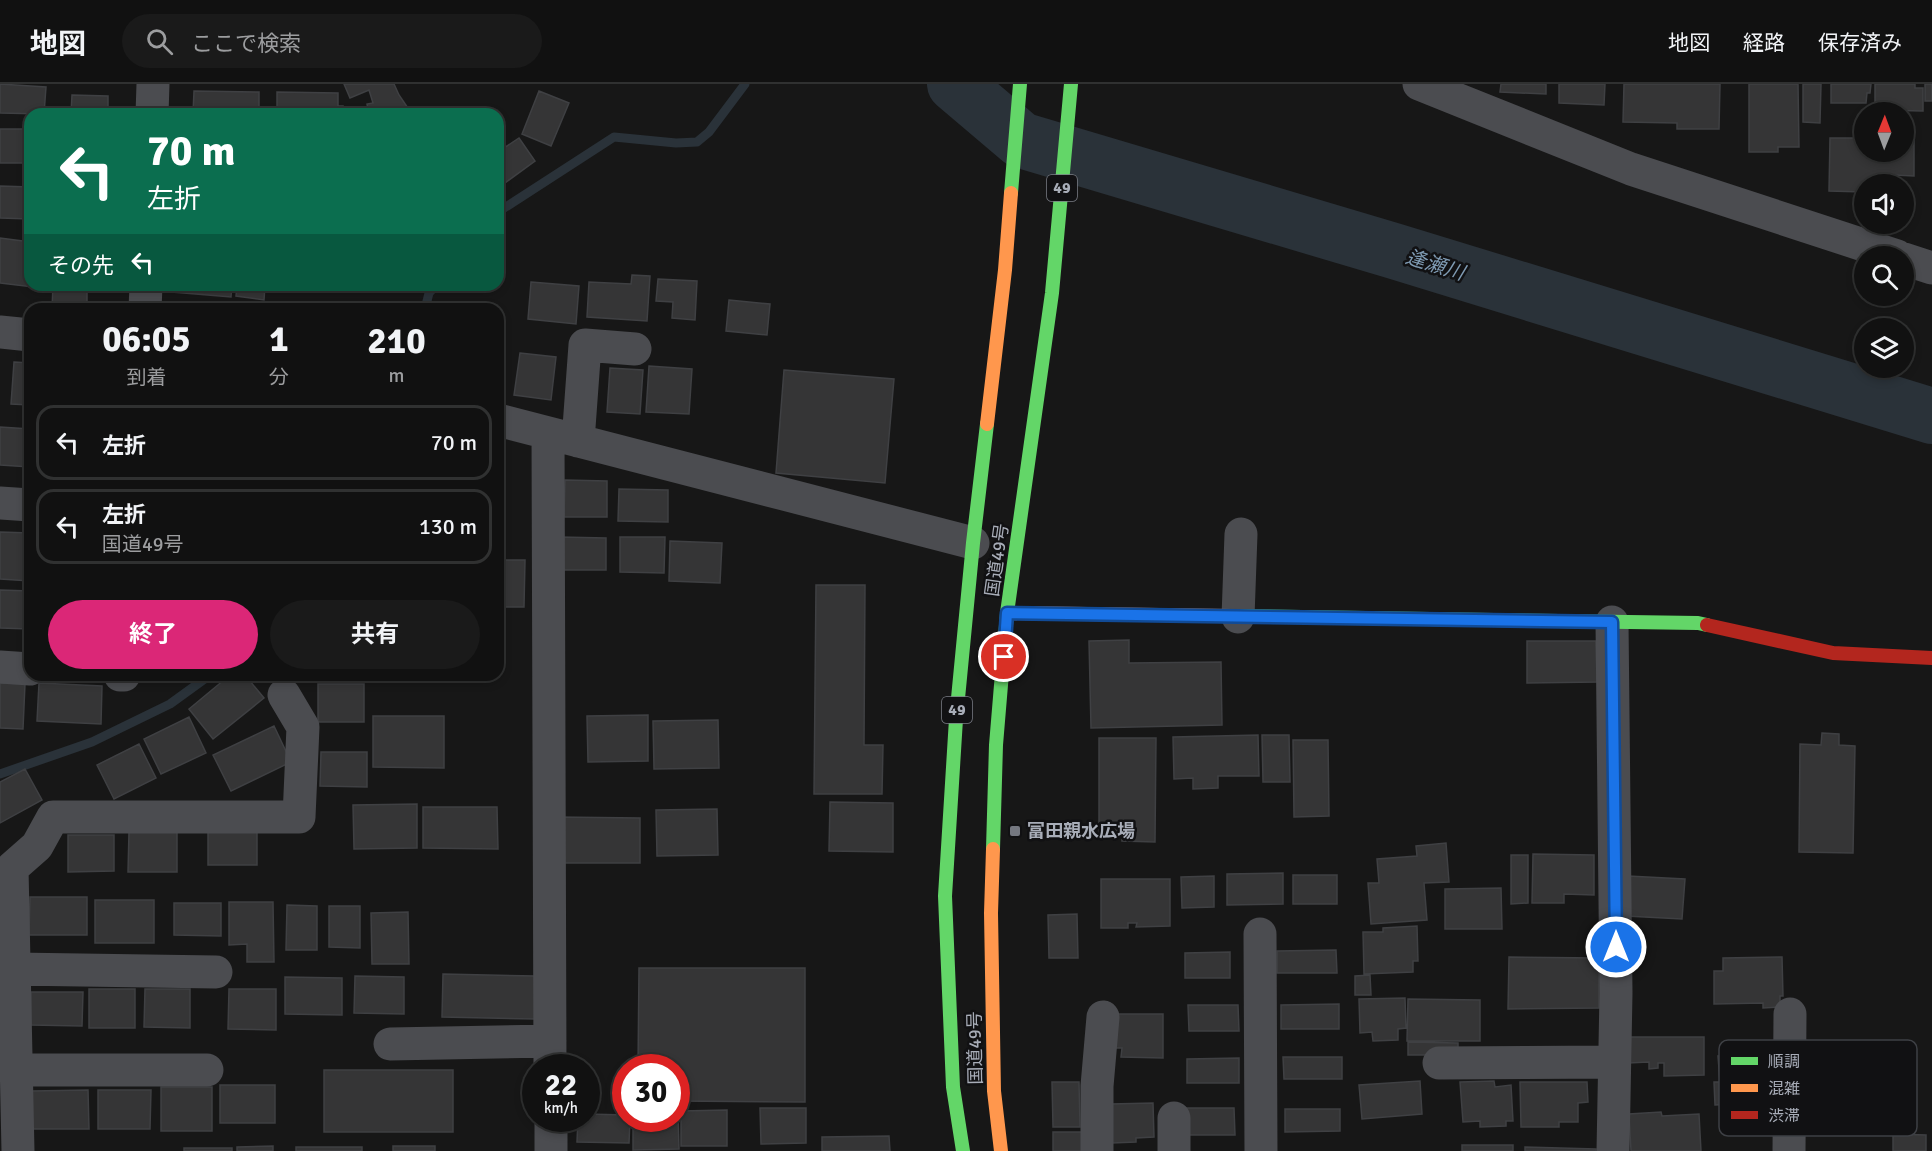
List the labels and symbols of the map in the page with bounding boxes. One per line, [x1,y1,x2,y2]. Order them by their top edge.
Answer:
north arrow [1854,102,1914,162]
road number: 49 [1047,175,1077,201]
water label: 逢瀬川 [1403,244,1469,286]
street label: 国道49号 [981,522,1013,598]
pin [978,631,1029,682]
road number: 49 [942,697,972,723]
place label: 富田親水広場 [1027,820,1135,842]
marker: 富田親水広場 [1008,824,1022,838]
position arrow [1584,915,1648,979]
street label: 国道49号 [963,1011,987,1085]
legend [1719,1040,1917,1136]
text: 順調 [1768,1052,1800,1072]
speed limit sign: 30 [612,1054,690,1132]
text: 混雑 [1768,1079,1800,1099]
text: 渋滞 [1768,1106,1800,1126]

